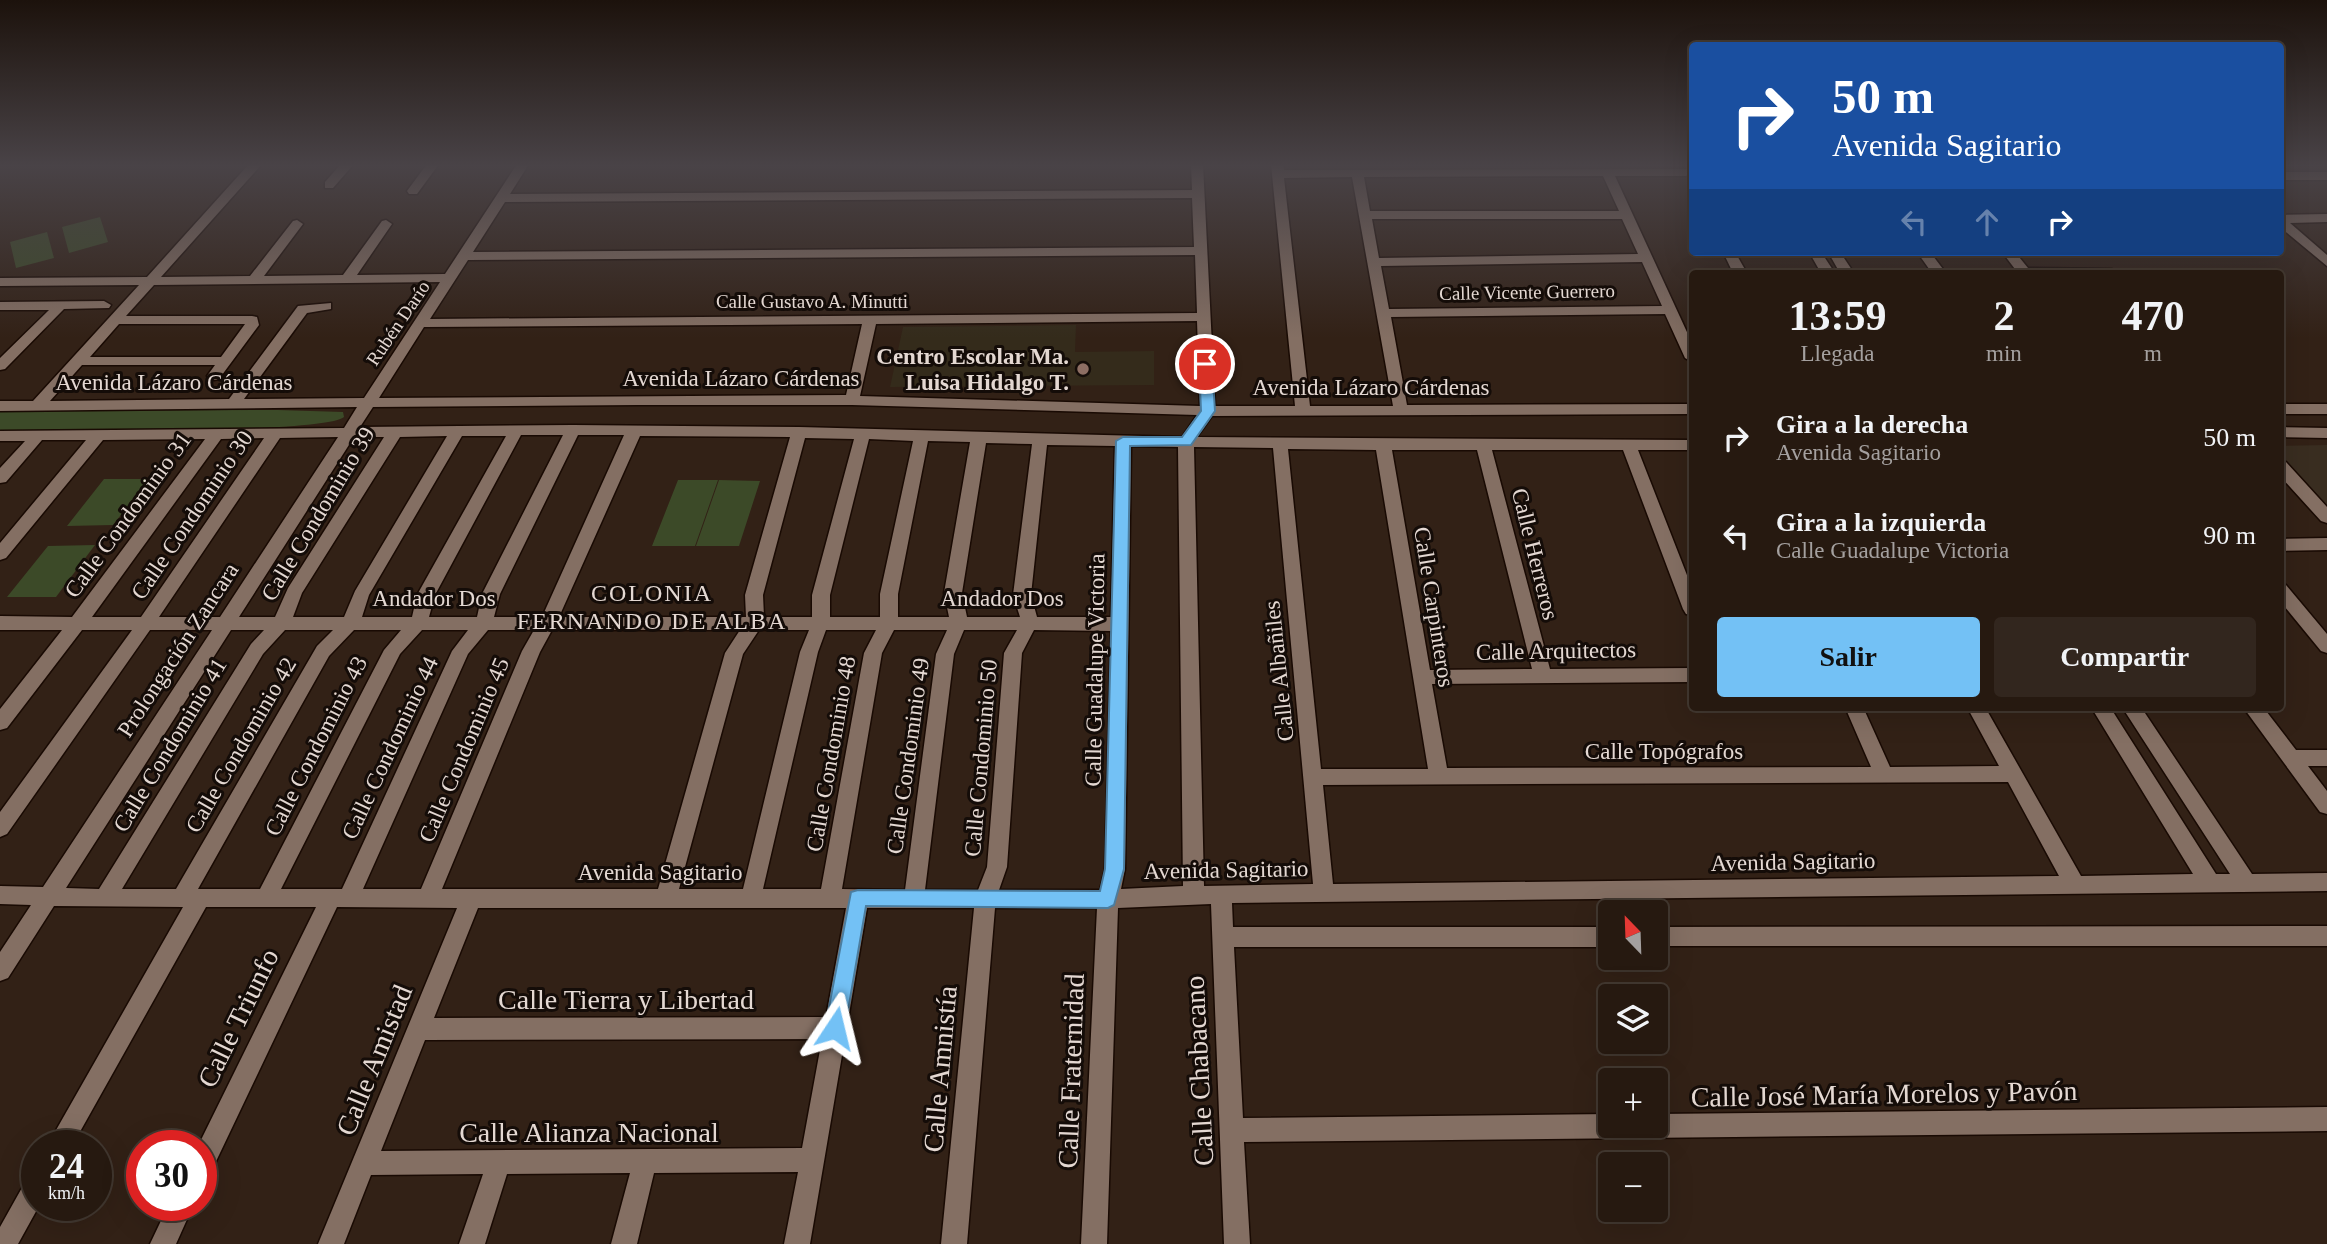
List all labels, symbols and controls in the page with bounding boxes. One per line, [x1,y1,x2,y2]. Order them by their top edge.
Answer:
text: 50 m [1832,69,1934,124]
icon: right [1717,70,1808,161]
text: Avenida Sagitario [1832,127,2062,163]
icon: left [1895,203,1933,241]
icon: ahead [1968,203,2006,241]
icon: right [2041,203,2079,241]
street label: Rubén Darío [362,277,434,369]
street label: Calle Vicente Guerrero [1439,280,1615,304]
street label: Calle Gustavo A. Minutti [716,291,908,312]
text: 13:59 [1789,293,1887,339]
text: 2 [1993,293,2014,339]
text: 470 [2121,293,2184,339]
pin [1175,334,1235,394]
text: Llegada [1801,341,1875,366]
text: min [1986,341,2022,366]
text: m [2144,341,2162,366]
place label: Centro Escolar Ma. Luisa Hidalgo T. [876,344,1069,395]
icon: arrive [1186,345,1224,383]
marker: Centro Escolar Ma. Luisa Hidalgo T. [1075,361,1091,377]
street label: Avenida Lázaro Cárdenas [622,366,860,391]
street label: Avenida Lázaro Cárdenas [55,370,293,395]
street label: Avenida Lázaro Cárdenas [1252,375,1490,400]
text: Gira a la derecha [1776,410,1968,439]
icon: right [1717,419,1755,457]
street label: Calle Condominio 39 [256,423,380,605]
text: 50 m [2203,423,2256,452]
street label: Calle Condominio 30 [126,426,258,604]
street label: Calle Condominio 31 [60,428,196,602]
text: Avenida Sagitario [1776,440,1941,465]
street label: Calle Herreros [1507,486,1563,622]
text: Gira a la izquierda [1776,508,1986,537]
icon: left [1717,517,1755,555]
text: 90 m [2203,521,2256,550]
street label: Calle Carpinteros [1409,525,1459,689]
text: Calle Guadalupe Victoria [1776,538,2009,563]
street label: Calle Guadalupe Victoria [1080,553,1110,787]
street label: Prolongación Zancara [112,558,244,742]
district label: COLONIA FERNANDO DE ALBA [517,580,787,634]
street label: Andador Dos [372,586,496,611]
street label: Andador Dos [940,586,1064,611]
street label: Calle Albañiles [1259,599,1299,743]
button: Salir [1717,617,1980,697]
button: Compartir [1994,617,2256,697]
street label: Calle Arquitectos [1476,637,1636,665]
street label: Calle Condominio 43 [260,652,372,840]
street label: Calle Condominio 42 [181,653,301,837]
street label: Calle Condominio 44 [337,653,443,843]
street label: Calle Condominio 41 [108,654,232,836]
street label: Calle Condominio 45 [414,654,514,846]
street label: Calle Condominio 48 [801,654,861,854]
street label: Calle Condominio 49 [882,656,934,856]
street label: Calle Condominio 50 [960,658,1002,858]
street label: Calle Topógrafos [1585,739,1743,764]
street label: Avenida Sagitario [1710,848,1876,876]
street label: Avenida Sagitario [1143,856,1309,884]
street label: Avenida Sagitario [578,860,743,885]
north arrow [1598,900,1668,970]
map controls [1598,900,1668,1222]
street label: Calle Triunfo [191,944,285,1092]
street label: Calle Fraternidad [1052,973,1090,1169]
street label: Calle Chabacano [1179,975,1219,1167]
street label: Calle Amistad [330,980,418,1140]
street label: Calle Tierra y Libertad [498,984,754,1015]
street label: Calle Amnistía [917,984,963,1154]
button: layers [1598,984,1668,1054]
position arrow [798,991,872,1065]
button: + [1598,1068,1668,1138]
street label: Calle José María Morelos y Pavón [1691,1075,2077,1113]
street label: Calle Alianza Nacional [459,1117,719,1148]
speed limit sign: 30 [126,1130,217,1221]
text: 24 [49,1147,84,1186]
button: − [1598,1152,1668,1222]
text: km/h [48,1183,85,1203]

